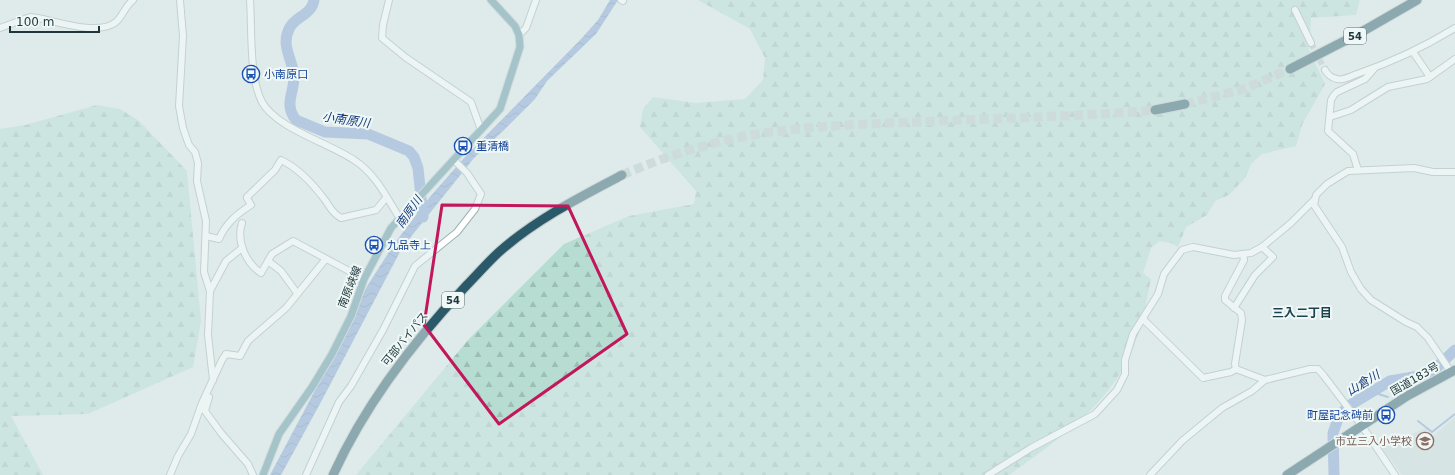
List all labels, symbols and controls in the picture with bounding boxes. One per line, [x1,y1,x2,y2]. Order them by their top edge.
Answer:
scale bar [10,8,99,34]
text: 100 m [16,15,54,29]
road number: 54 [1344,28,1366,44]
bus stop icon: 小南原口 [241,64,261,84]
place label: 小南原口 [264,68,308,81]
water label: 小南原川 [321,110,373,131]
bus stop icon: 重清橋 [453,136,473,156]
place label: 重清橋 [476,140,509,153]
water label: 南原川 [393,192,426,231]
bus stop icon: 九品寺上 [364,235,384,255]
place label: 九品寺上 [387,239,431,252]
street label: 南原峡線 [336,264,364,310]
road number: 54 [442,292,464,308]
district label: 三入二丁目 [1272,306,1332,320]
street label: 可部バイパス [379,309,431,369]
street label: 国道183号 [1388,360,1442,398]
water label: 山倉川 [1344,367,1384,398]
bus stop icon: 町屋記念碑前 [1376,405,1396,425]
place label: 町屋記念碑前 [1307,409,1373,422]
school or university icon: 市立三入小学校 [1415,431,1435,451]
place label: 市立三入小学校 [1335,435,1412,448]

